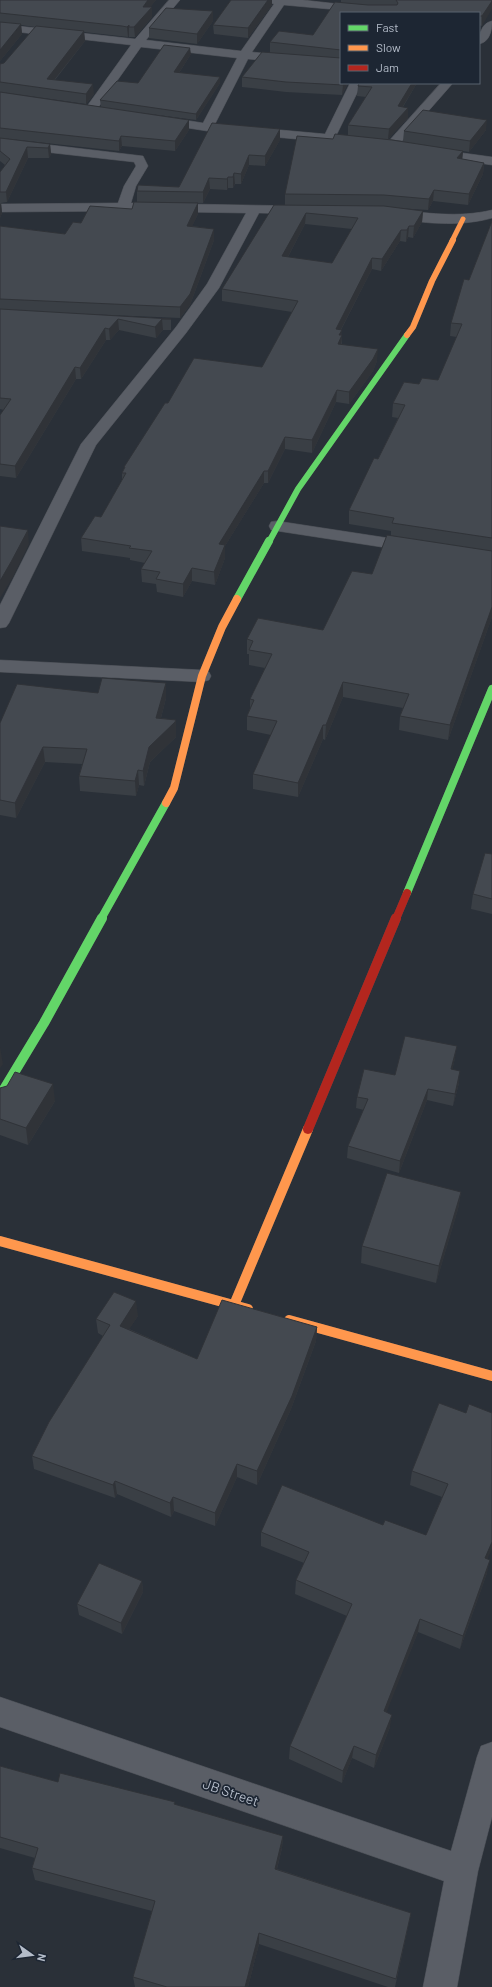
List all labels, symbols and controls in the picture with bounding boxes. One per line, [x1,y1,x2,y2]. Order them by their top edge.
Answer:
legend [340,12,480,84]
text: Fast [376,20,399,34]
text: Slow [376,40,401,54]
text: Jam [376,60,399,74]
street label: JB Street [201,1775,261,1809]
north arrow [12,1935,52,1975]
text: N [35,1952,49,1963]

